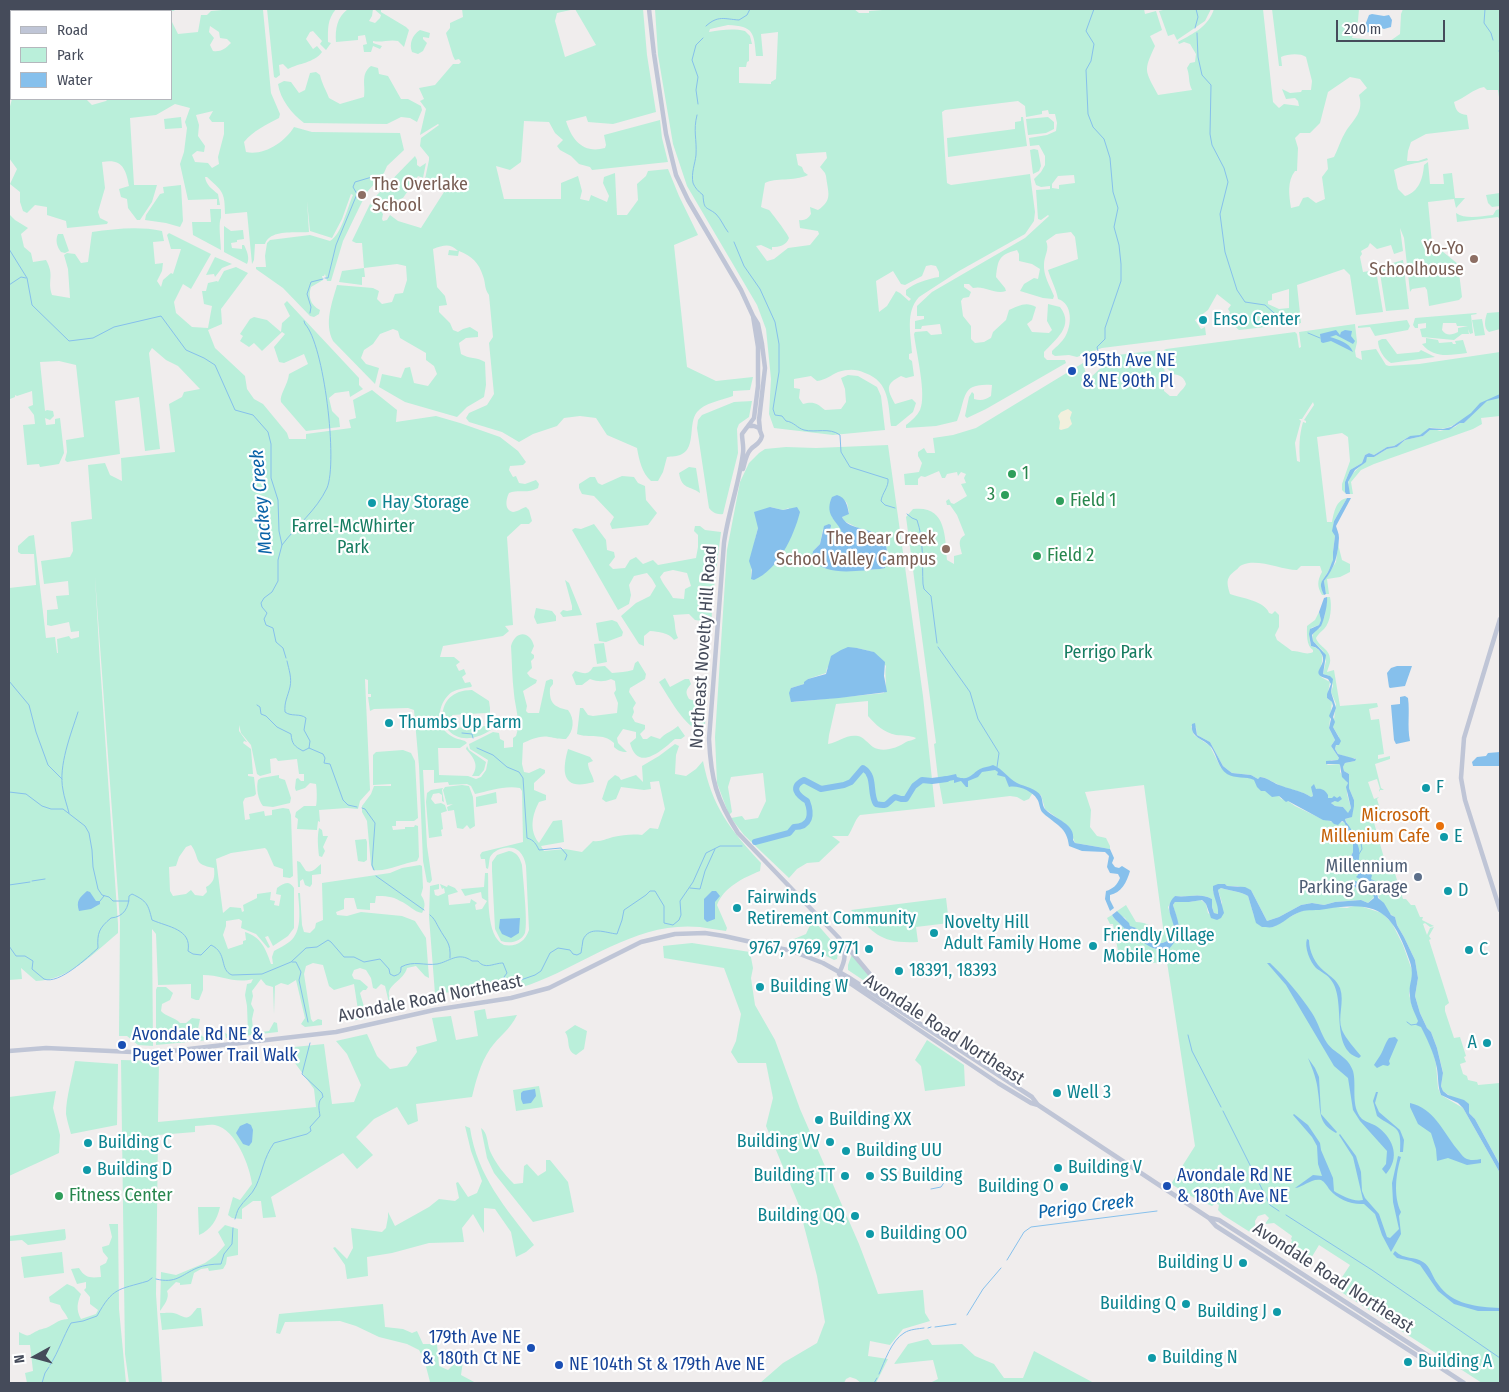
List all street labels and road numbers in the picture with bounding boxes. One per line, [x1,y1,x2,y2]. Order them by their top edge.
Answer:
street label: Northeast Novelty Hill Road [686,545,722,749]
street label: Avondale Road Northeast [860,970,1028,1090]
street label: Avondale Road Northeast [336,971,524,1027]
street label: Avondale Road Northeast [1249,1218,1417,1338]

